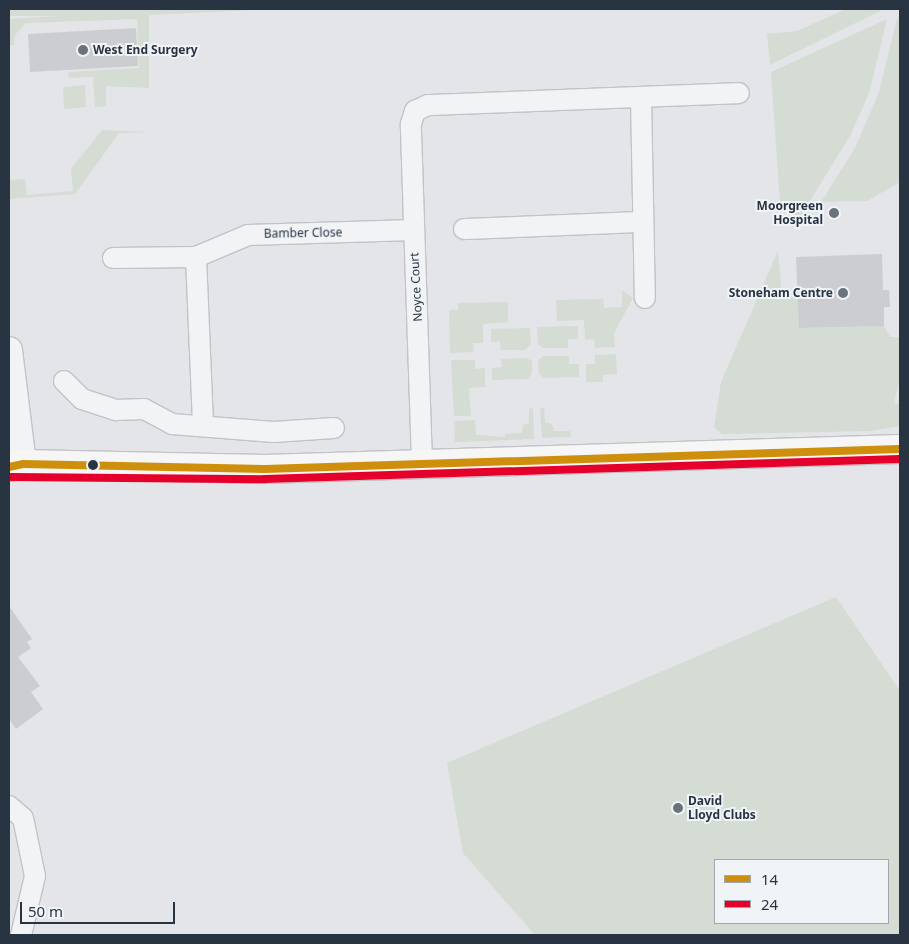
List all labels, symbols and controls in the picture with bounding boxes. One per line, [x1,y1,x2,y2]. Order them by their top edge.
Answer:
place label: West End Surgery [93,43,198,57]
marker: West End Surgery [77,44,89,56]
place label: Moorgreen Hospital [757,199,823,227]
marker: Moorgreen Hospital [827,206,841,220]
street label: Bamber Close [264,225,342,241]
street label: Noyce Court [407,252,425,322]
place label: Stoneham Centre [729,286,833,300]
marker: Stoneham Centre [837,287,849,299]
unlabelled marker [88,460,98,470]
place label: David Lloyd Clubs [688,794,756,822]
marker: David Lloyd Clubs [672,802,684,814]
legend [714,859,889,924]
text: 14 [761,869,778,889]
scale bar [22,892,178,924]
text: 24 [761,894,778,914]
text: 50 m [28,901,63,921]

